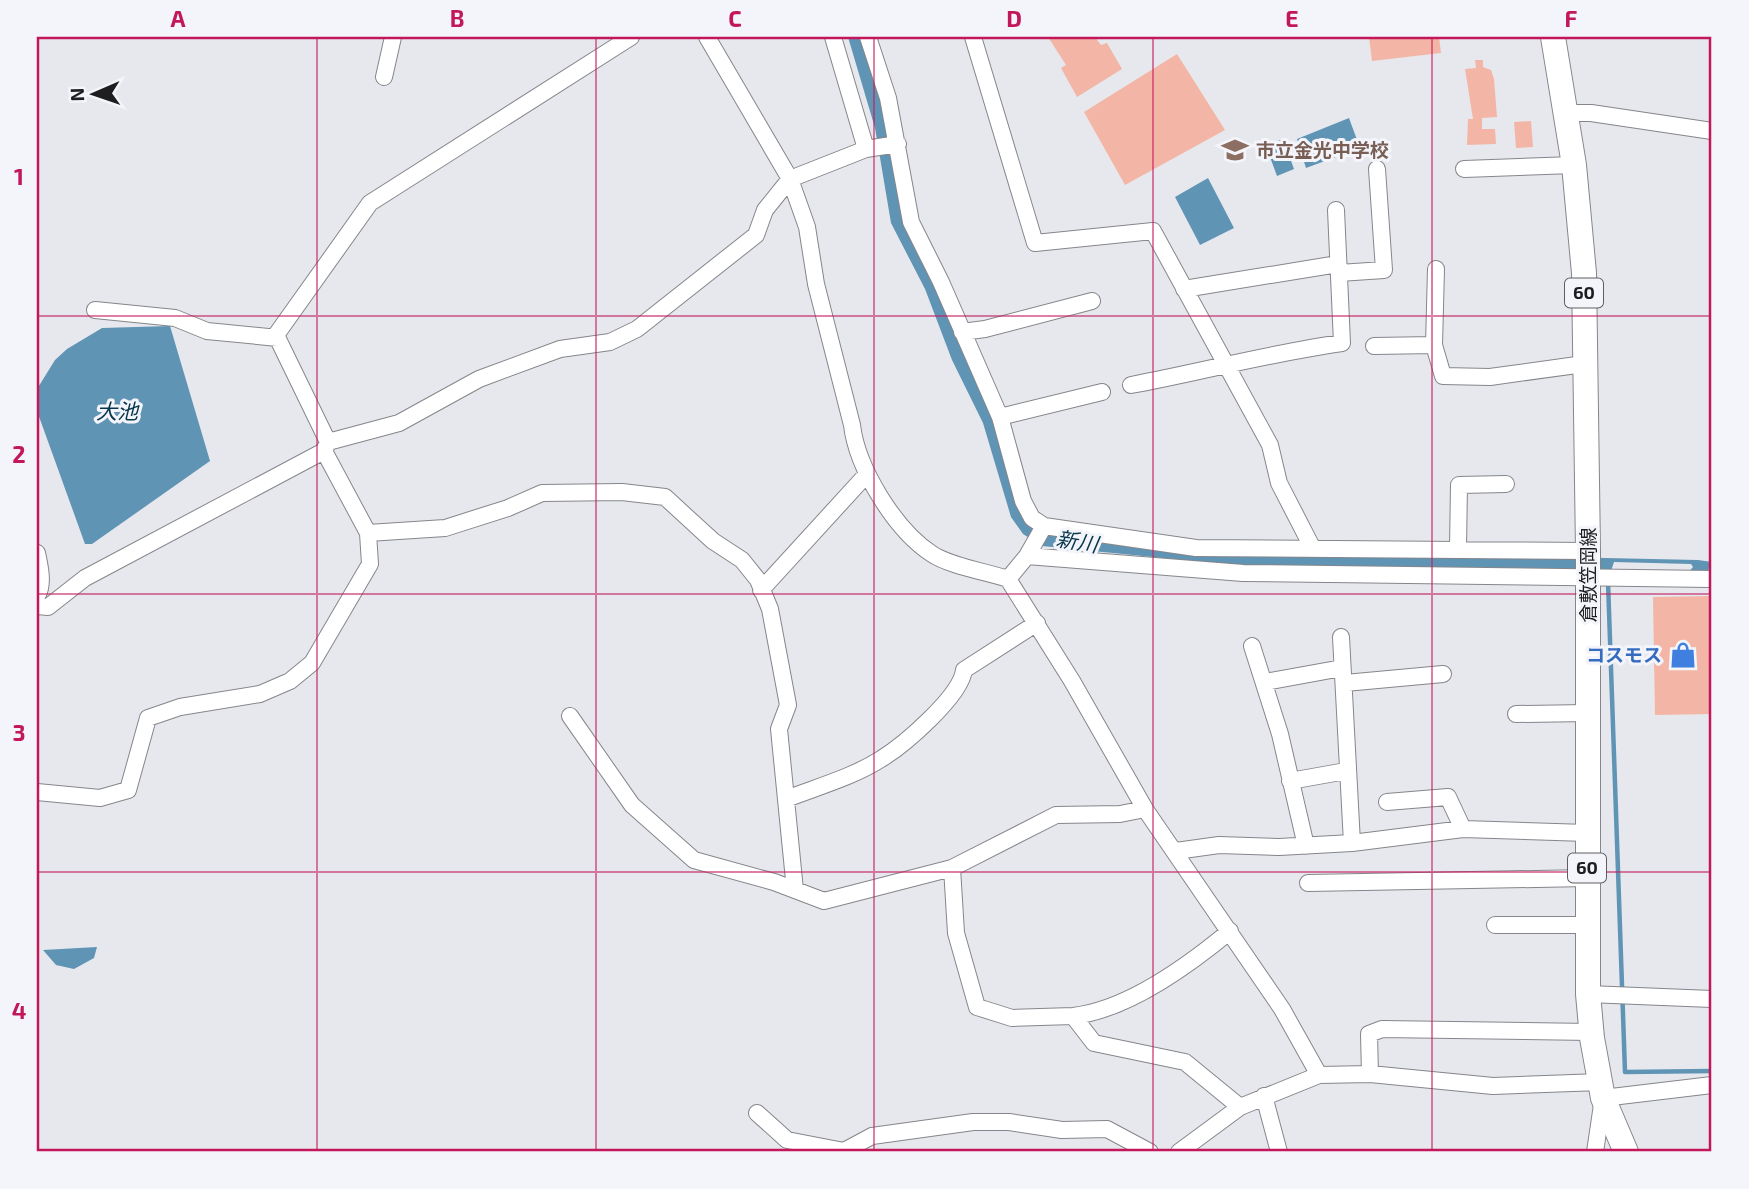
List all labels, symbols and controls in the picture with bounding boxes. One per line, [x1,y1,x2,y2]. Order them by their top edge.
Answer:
text: A [170,4,186,32]
text: B [450,4,464,32]
text: C [728,4,742,32]
text: D [1006,4,1022,32]
text: E [1285,4,1299,32]
text: F [1565,4,1578,32]
north arrow [60,60,130,130]
text: N [65,87,88,102]
school or university icon: 市立金光中学校 [1220,135,1250,165]
place label: 市立金光中学校 [1256,138,1389,161]
text: 1 [14,162,24,190]
road number: 60 [1565,278,1603,307]
water label: 大池 [96,398,140,423]
text: 2 [12,440,26,468]
water label: 新川 [1055,525,1102,556]
street label: 倉敷笠岡線 [1576,527,1599,623]
shop icon: コスモス [1668,640,1698,670]
place label: コスモス [1586,643,1662,666]
text: 3 [12,718,26,746]
road number: 60 [1568,854,1606,882]
text: 4 [12,996,26,1024]

